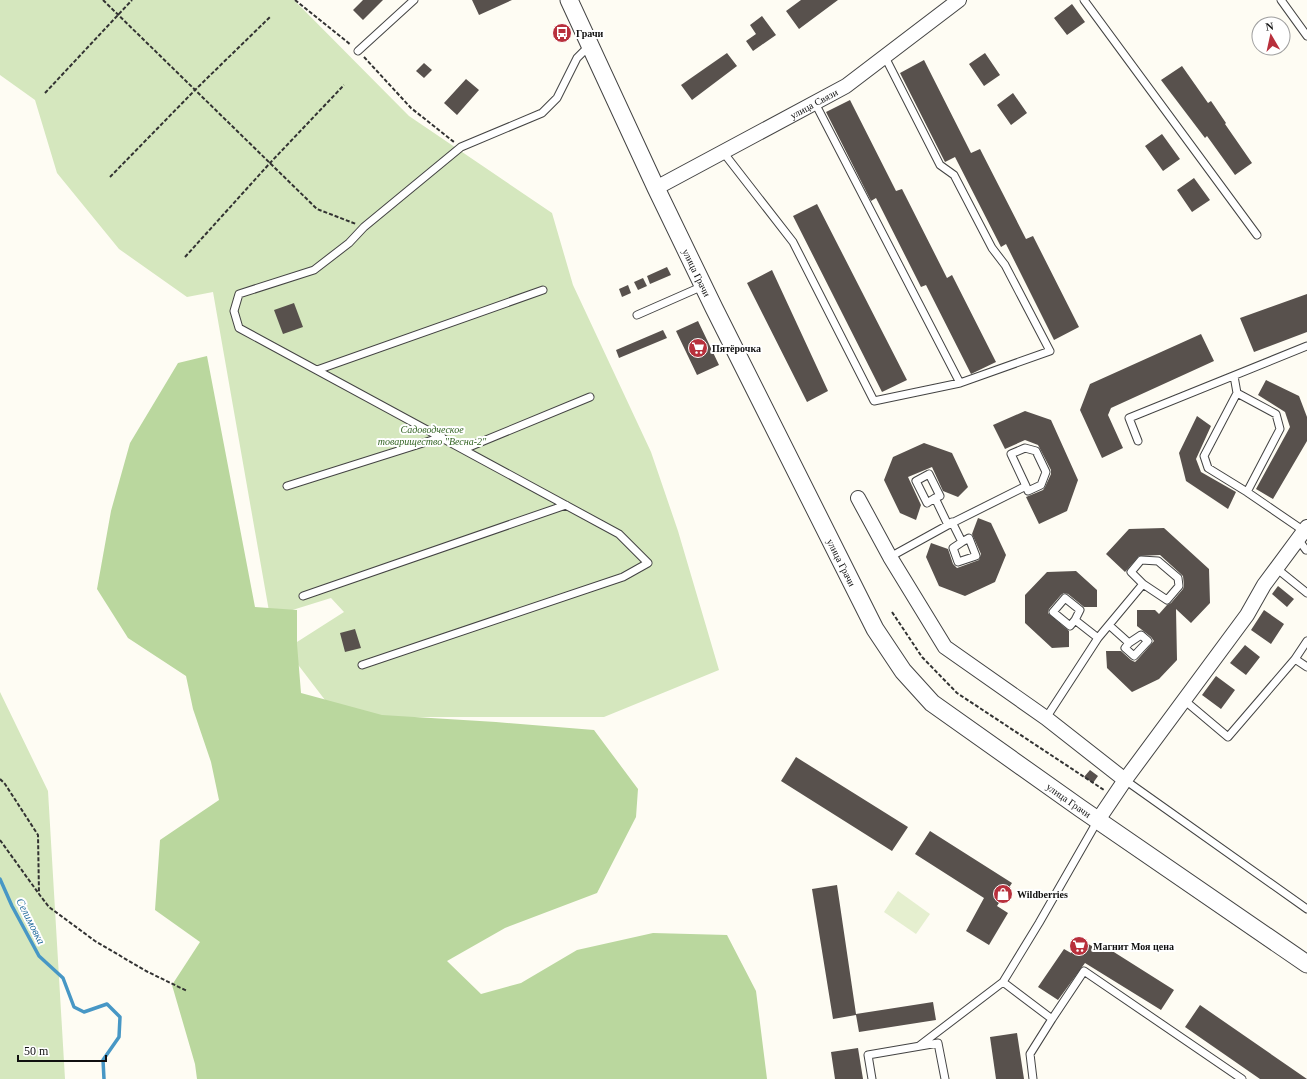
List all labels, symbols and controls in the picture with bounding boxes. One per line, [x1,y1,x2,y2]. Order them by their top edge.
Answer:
north arrow [1251,16,1291,56]
text: N [1265,20,1274,33]
bus stop icon: Грачи [551,22,573,44]
place label: Грачи [576,28,604,39]
street label: улица Связи [788,86,840,121]
street label: улица Грачи [680,247,713,299]
supermarket icon: Пятёрочка [687,337,709,359]
place label: Пятёрочка [712,343,761,354]
park label: Садоводческое товарищество "Весна-2" [378,424,487,447]
street label: улица Грачи [825,537,858,589]
street label: улица Грачи [1044,781,1093,820]
shop icon: Wildberries [992,883,1014,905]
place label: Wildberries [1017,889,1068,900]
water label: Селимовка [14,896,48,946]
supermarket icon: Магнит Моя цена [1068,935,1090,957]
place label: Магнит Моя цена [1093,941,1174,952]
scale bar [18,1037,106,1063]
text: 50 m [24,1044,49,1058]

